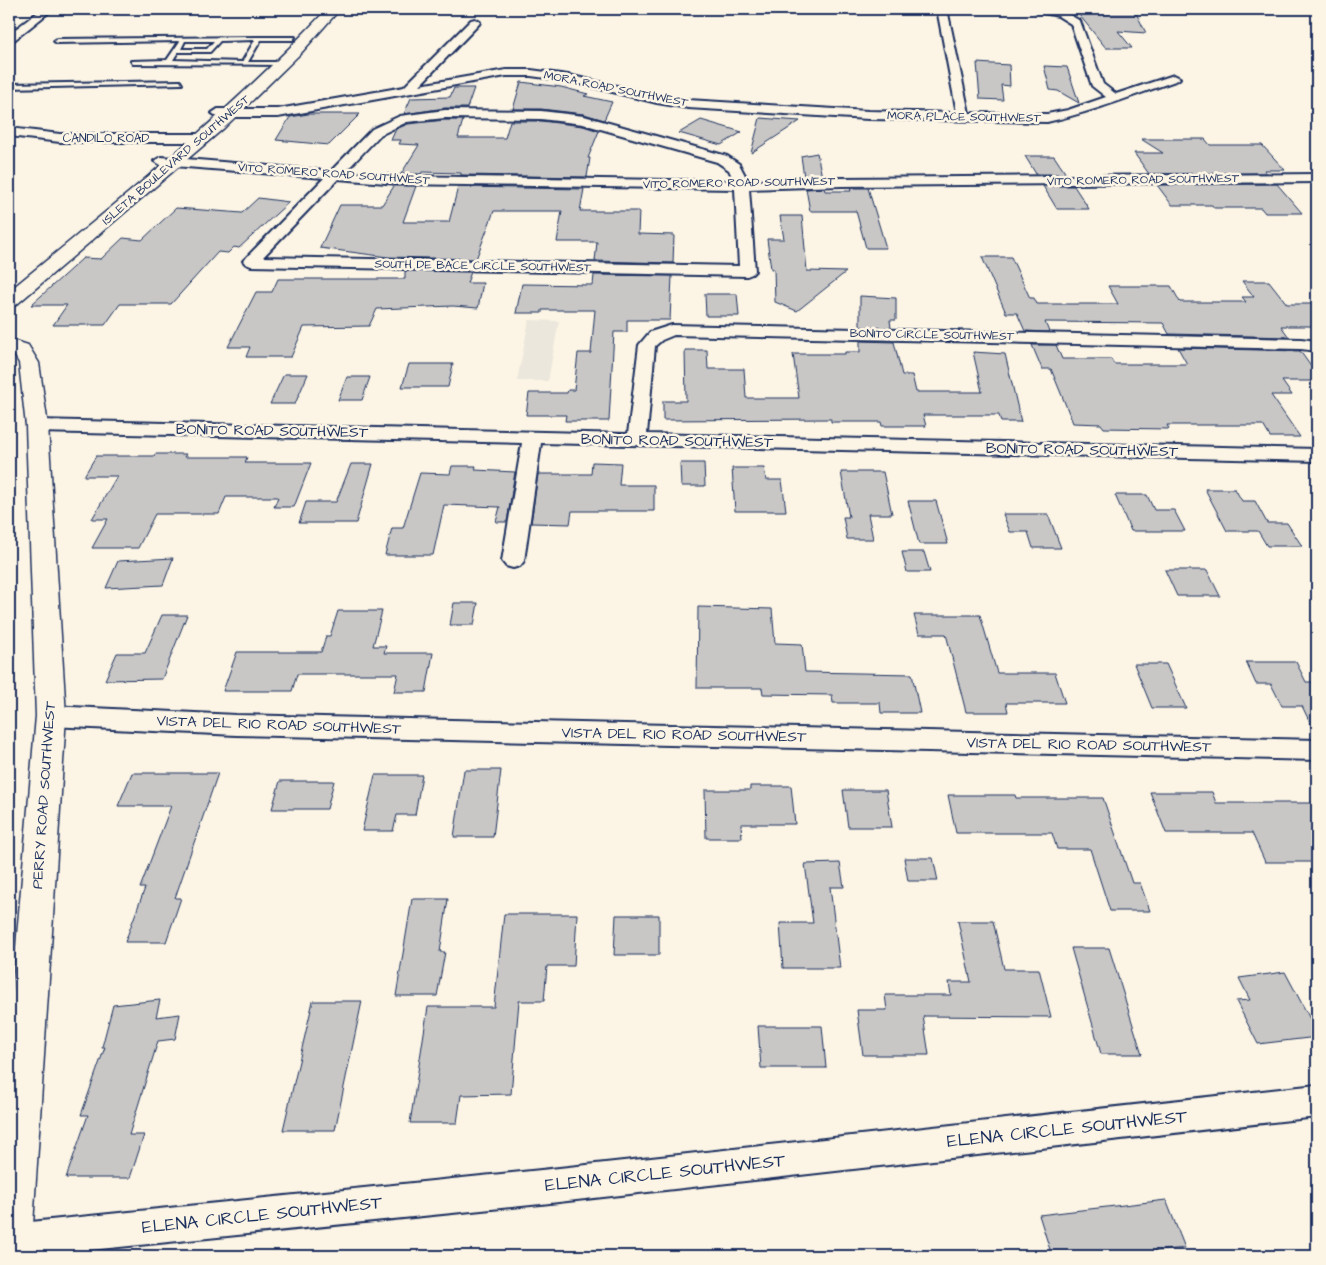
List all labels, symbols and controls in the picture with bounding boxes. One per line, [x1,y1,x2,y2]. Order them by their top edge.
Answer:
street label: MORA ROAD SOUTHWEST [542,67,690,111]
street label: ISLETA BOULEVARD SOUTHWEST [98,91,254,229]
street label: MORA PLACE SOUTHWEST [887,107,1042,127]
street label: CANDILO ROAD [63,130,149,147]
street label: VITO ROMERO ROAD SOUTHWEST [237,159,431,189]
street label: VITO ROMERO ROAD SOUTHWEST [1047,170,1240,190]
street label: VITO ROMERO ROAD SOUTHWEST [643,173,836,193]
street label: SOUTH DE BACE CIRCLE SOUTHWEST [375,256,592,276]
street label: BONITO CIRCLE SOUTHWEST [850,325,1015,345]
street label: BONITO ROAD SOUTHWEST [176,419,369,443]
street label: BONITO ROAD SOUTHWEST [581,429,774,453]
street label: BONITO ROAD SOUTHWEST [986,438,1179,462]
street label: PERRY ROAD SOUTHWEST [27,700,61,890]
street label: VISTA DEL RIO ROAD SOUTHWEST [156,710,402,740]
street label: VISTA DEL RIO ROAD SOUTHWEST [561,722,807,748]
street label: VISTA DEL RIO ROAD SOUTHWEST [966,732,1212,758]
street label: ELENA CIRCLE SOUTHWEST [946,1104,1189,1154]
street label: ELENA CIRCLE SOUTHWEST [544,1148,787,1198]
street label: ELENA CIRCLE SOUTHWEST [141,1190,384,1240]

